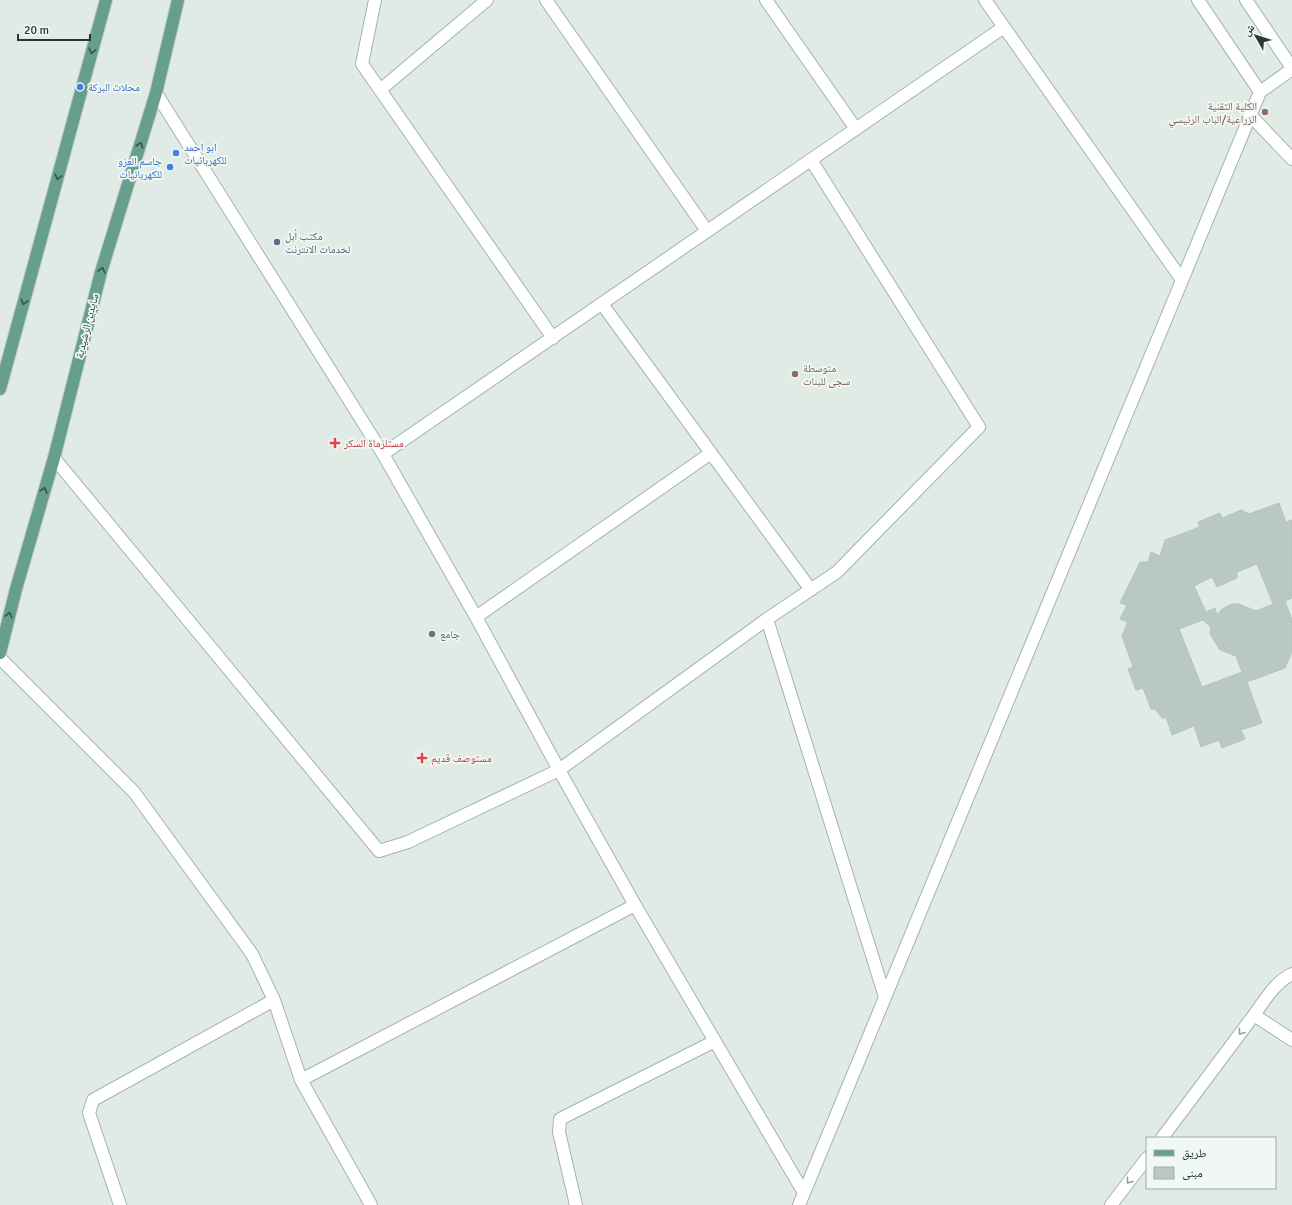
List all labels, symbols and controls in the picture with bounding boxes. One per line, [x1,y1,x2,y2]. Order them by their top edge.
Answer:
scale bar [18,16,90,42]
north arrow [1236,16,1276,56]
text: ش [1240,21,1258,39]
text: 20 m [24,23,49,38]
one-way arrow [88,47,97,54]
place label: محلات البركة [88,81,140,94]
marker: محلات البركة [75,82,85,92]
place label: الكلية التقنية الزراعية/الباب الرئيسي [1169,100,1257,127]
marker: الكلية التقنية الزراعية/الباب الرئيسي [1260,107,1270,117]
place label: ابو احمد للكهربائيات [184,141,227,167]
one-way arrow [135,142,144,149]
marker: ابو احمد للكهربائيات [171,148,181,158]
place label: جاسم العزو للكهربائيات [118,155,162,181]
marker: جاسم العزو للكهربائيات [165,162,175,172]
one-way arrow [54,173,63,180]
place label: مكتب أبل لخدمات الانترنت [285,229,350,256]
marker: مكتب أبل لخدمات الانترنت [272,237,282,247]
one-way arrow [97,266,106,273]
street label: سايدين الرشيدية [73,292,101,360]
one-way arrow [20,298,29,305]
place label: متوسطة سجى للبنات [803,362,850,388]
marker: متوسطة سجى للبنات [790,369,800,379]
marker: مستلزماة السكر [329,437,341,449]
place label: مستلزماة السكر [343,437,404,450]
one-way arrow [39,487,48,494]
one-way arrow [5,612,13,619]
place label: جامع [440,628,460,641]
marker: جامع [427,629,437,639]
marker: مستوصف قديم [416,752,428,764]
place label: مستوصف قديم [431,752,492,766]
one-way arrow [1239,1028,1246,1035]
legend [1146,1137,1276,1189]
text: طريق [1182,1146,1207,1161]
text: مبنى [1182,1166,1203,1181]
one-way arrow [1127,1177,1134,1184]

